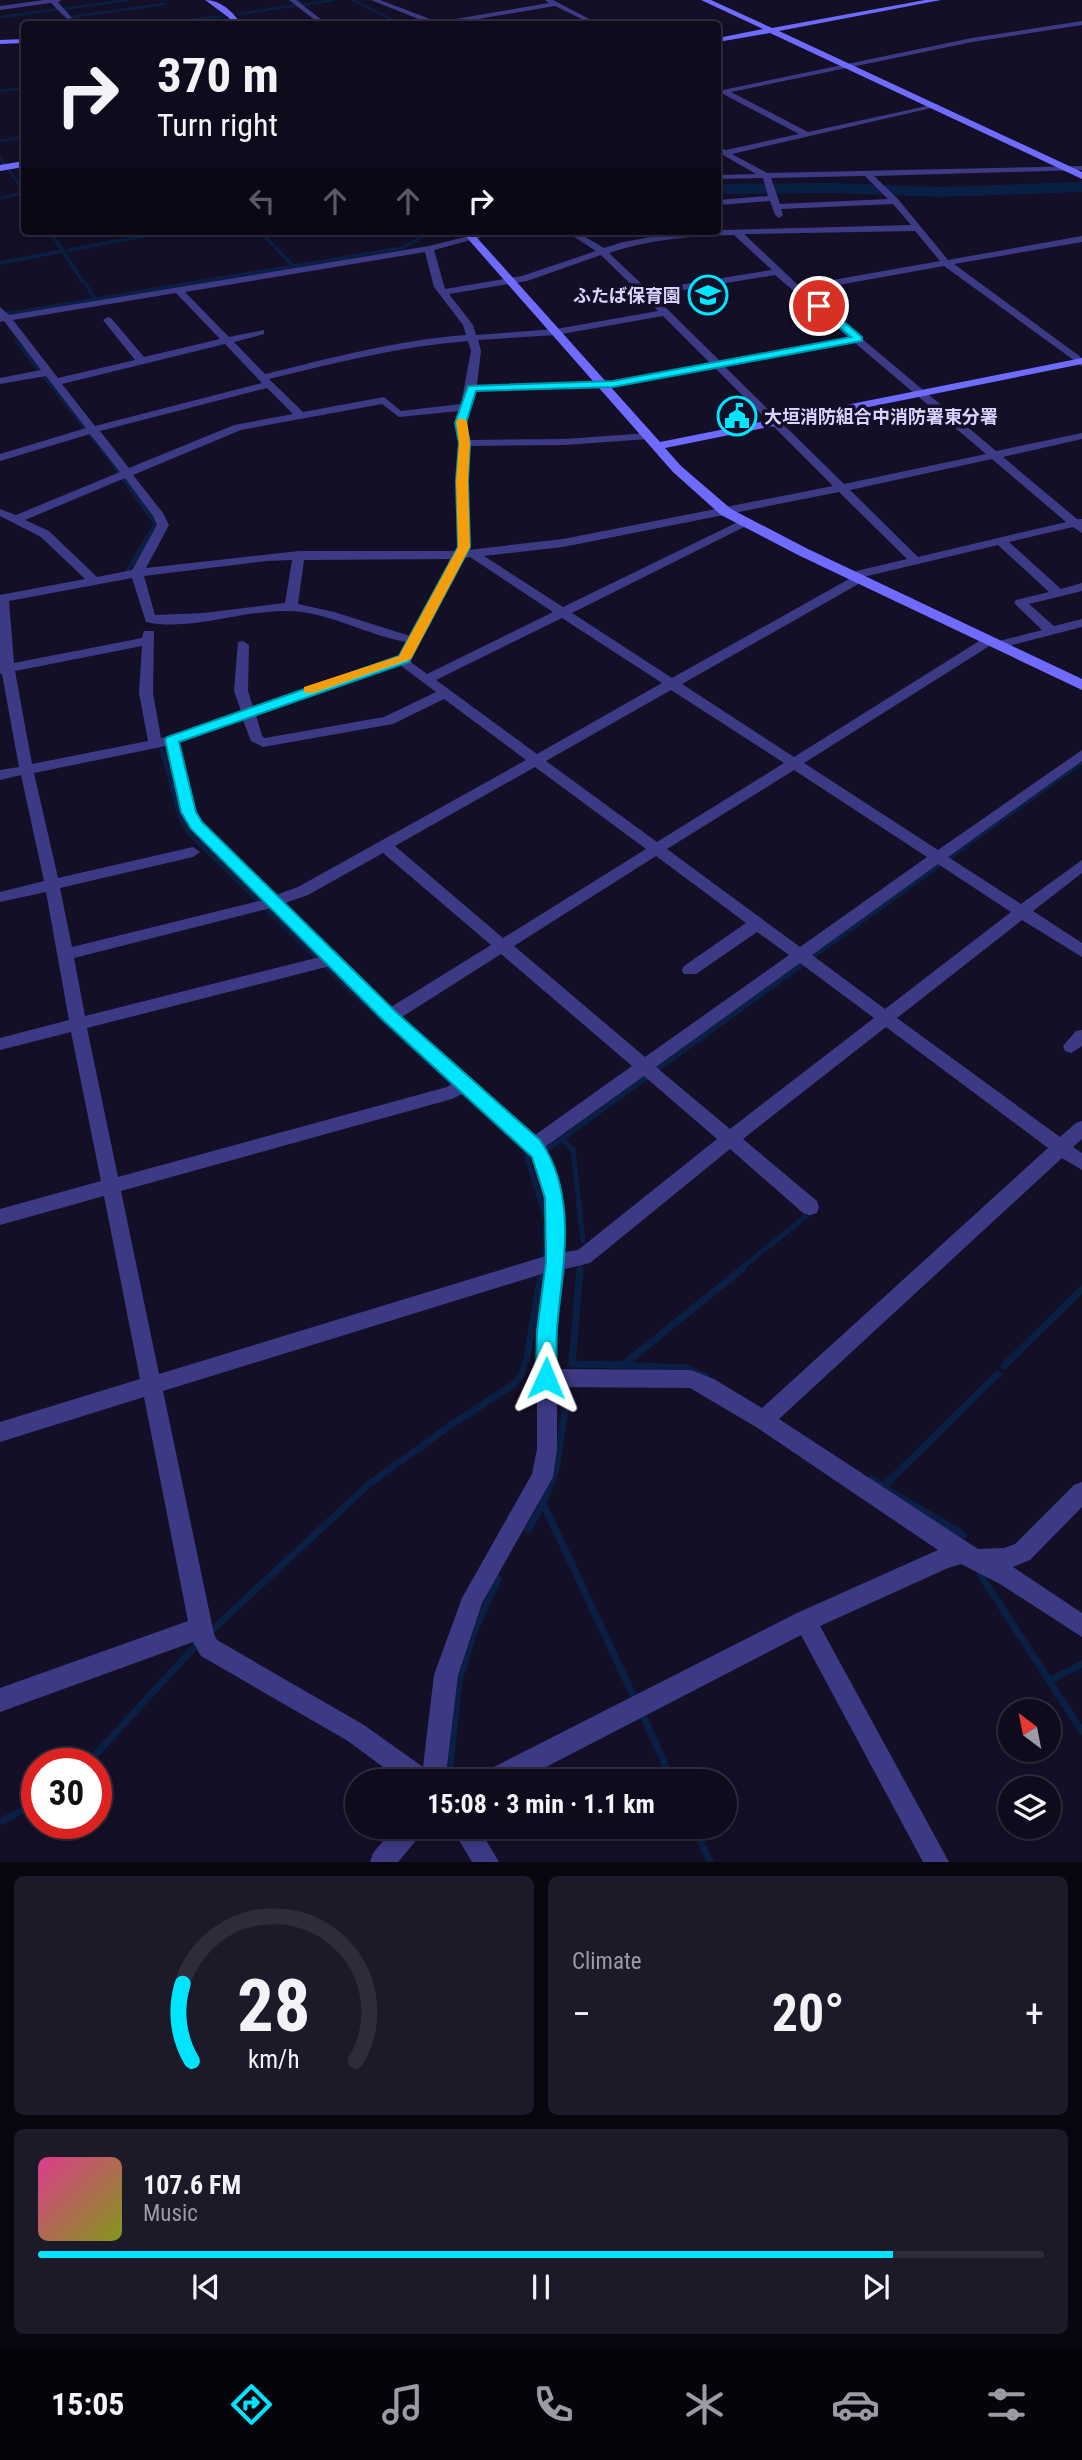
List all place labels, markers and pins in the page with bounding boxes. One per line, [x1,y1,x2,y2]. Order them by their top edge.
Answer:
school or university icon: ふたば保育園 [687,274,729,316]
pin [789,276,849,336]
place label: ふたば保育園 [573,285,681,306]
public building icon: 大垣消防組合中消防署東分署 [716,395,758,437]
place label: 大垣消防組合中消防署東分署 [764,406,998,427]

